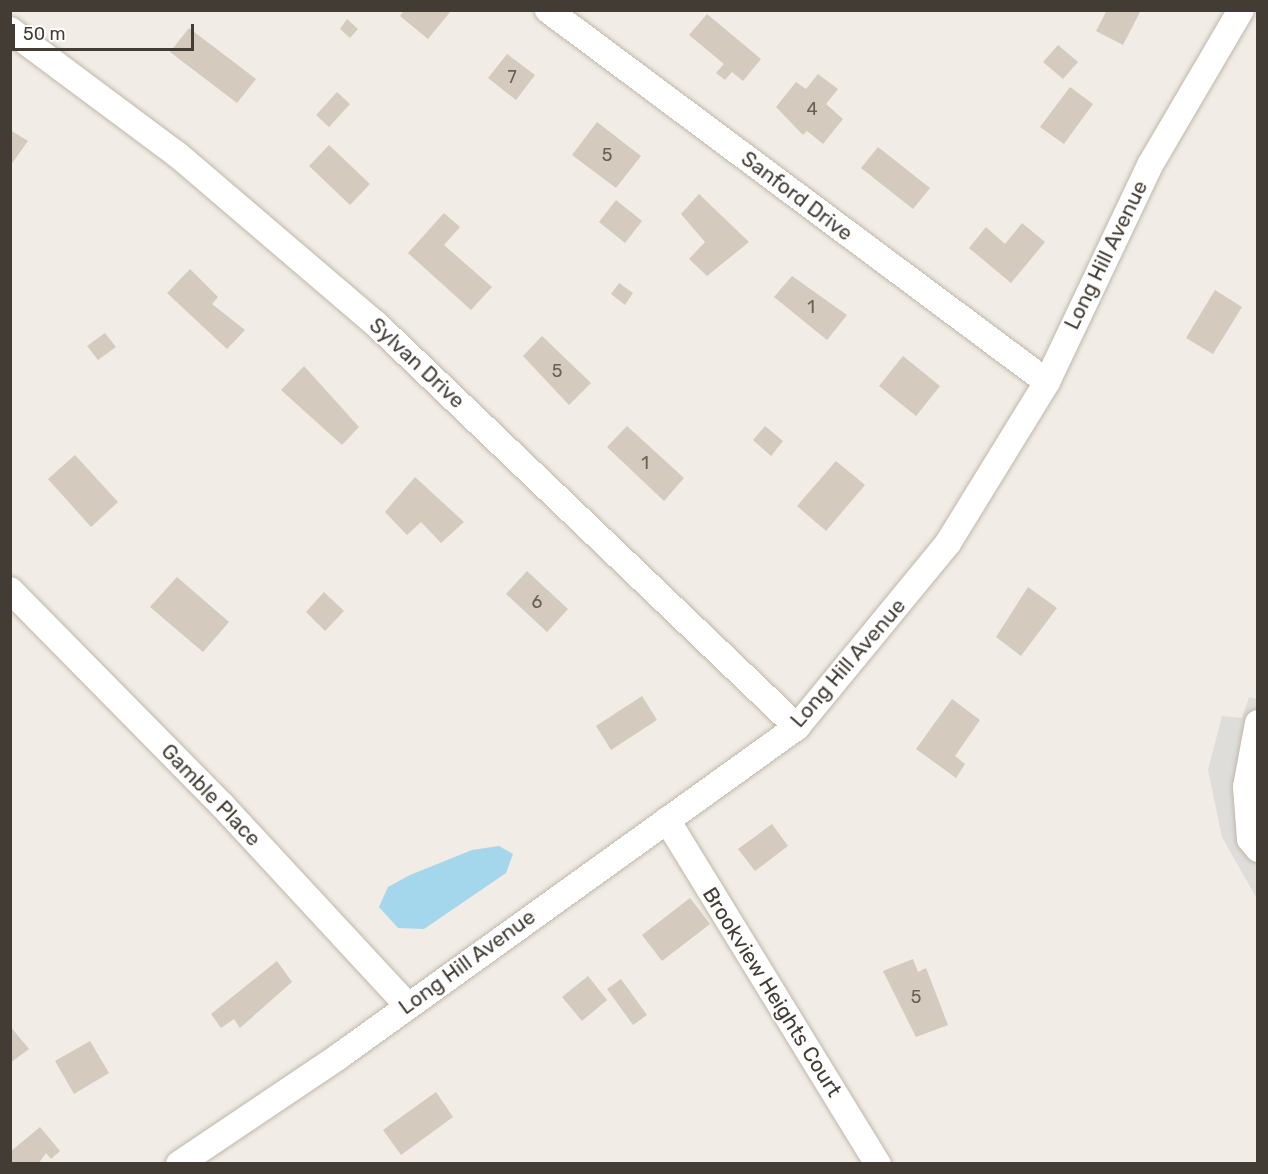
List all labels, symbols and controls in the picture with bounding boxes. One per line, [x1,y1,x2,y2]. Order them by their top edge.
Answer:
scale bar [15,12,196,50]
text: 50 m [23,23,66,45]
house number: 7 [507,66,517,88]
house number: 4 [806,98,818,120]
house number: 5 [602,144,612,166]
street label: Sanford Drive [736,146,858,246]
street label: Long Hill Avenue [1059,176,1153,334]
house number: 1 [807,296,815,318]
street label: Sylvan Drive [364,313,470,413]
house number: 5 [552,360,562,382]
house number: 1 [641,452,649,474]
house number: 6 [532,591,542,613]
street label: Long Hill Avenue [785,593,911,733]
street label: Gamble Place [156,739,266,851]
street label: Brookview Heights Court [697,882,847,1102]
street label: Long Hill Avenue [394,904,540,1020]
house number: 5 [911,986,921,1008]

